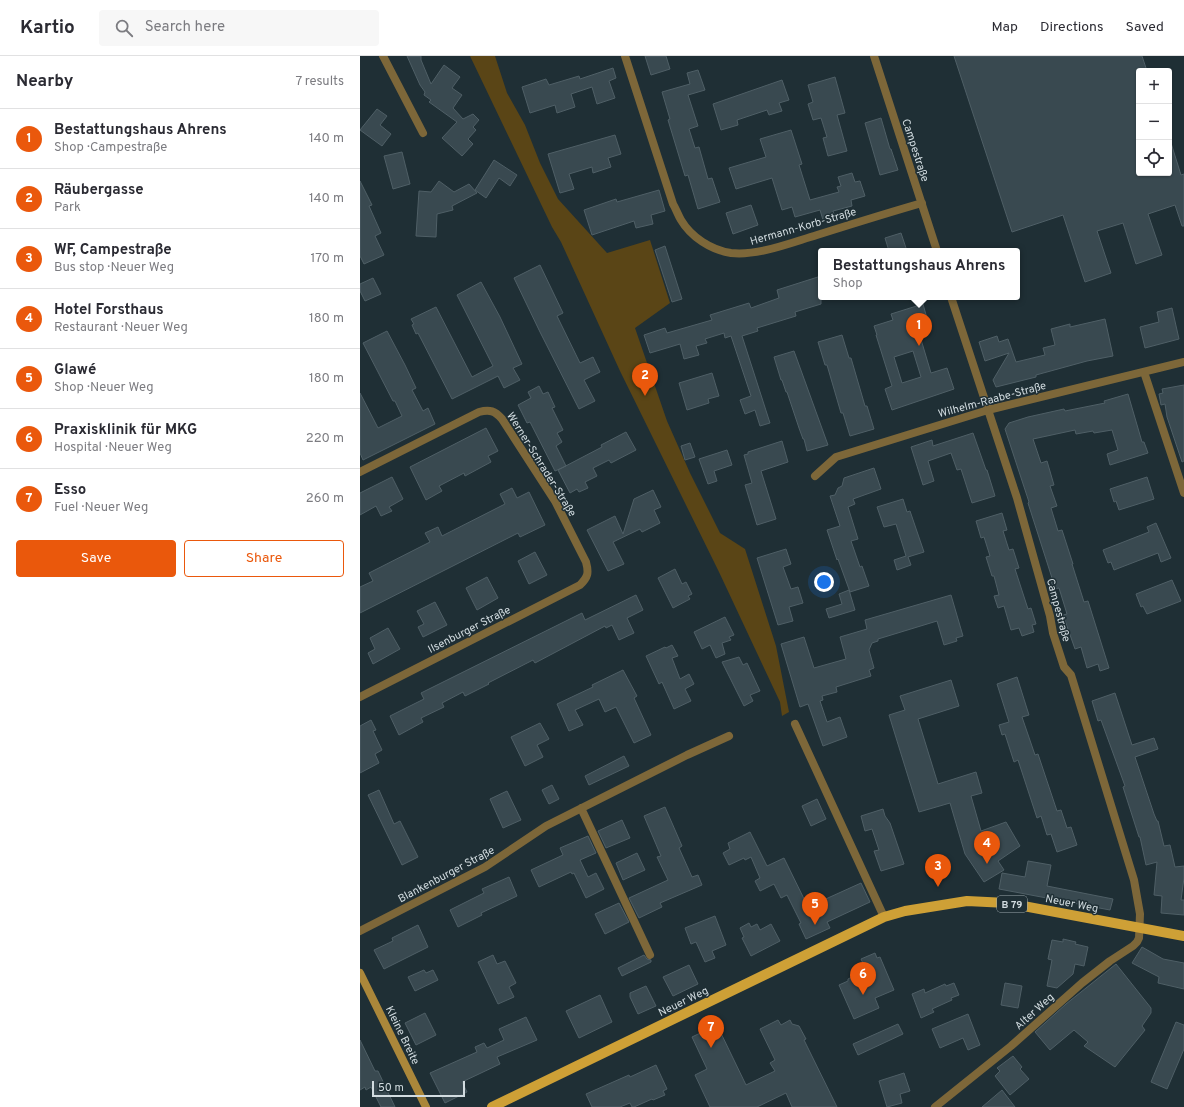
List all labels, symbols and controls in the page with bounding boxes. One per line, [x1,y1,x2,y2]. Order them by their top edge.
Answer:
search box [99,10,379,46]
text: Kartio [20,16,75,40]
icon: search [113,17,135,39]
text: Search here [145,18,225,37]
text: Map [992,19,1018,36]
text: Directions [1040,19,1104,36]
text: Saved [1126,19,1164,36]
map controls [1136,68,1172,176]
button: + [1136,68,1172,104]
text: Nearby [16,71,73,93]
text: 7 results [295,74,344,90]
button: − [1136,104,1172,140]
street label: Campestraße [898,117,932,184]
text: Bestattungshaus Ahrens [54,121,227,140]
text: 1 [26,131,32,147]
text: 140 m [309,131,344,147]
text: Shop · Campestraße [54,140,167,156]
button: locate [1136,140,1172,176]
text: Räubergasse [54,181,144,200]
text: 2 [25,191,33,207]
text: 140 m [309,191,344,207]
text: Park [54,200,81,216]
street label: Hermann-Korb-Straße [749,205,858,249]
text: WF, Campestraße [54,241,172,260]
popup [818,248,1020,300]
text: 3 [25,251,33,267]
text: 170 m [310,251,344,267]
text: Bestattungshaus Ahrens [833,257,1005,276]
text: Bus stop · Neuer Weg [54,260,174,276]
text: Shop [833,276,863,292]
text: Hotel Forsthaus [54,301,164,320]
text: 4 [25,311,33,327]
text: 180 m [309,311,344,327]
pin: 1 [906,313,932,346]
text: Restaurant · Neuer Weg [54,320,188,336]
text: Glawé [54,361,96,380]
pin: 2 [632,363,658,396]
text: 5 [25,371,33,387]
text: 180 m [309,371,344,387]
street label: Wilhelm-Raabe-Straße [937,379,1048,421]
text: Shop · Neuer Weg [54,380,154,396]
street label: Werner-Schrader-Straße [503,410,579,520]
text: Praxisklinik für MKG [54,421,197,440]
text: 6 [25,431,33,447]
text: 220 m [306,431,344,447]
text: Hospital · Neuer Weg [54,440,172,456]
text: Esso [54,481,86,500]
text: 7 [26,491,32,507]
text: 260 m [306,491,344,507]
text: Fuel · Neuer Weg [54,500,148,516]
button: Save [16,540,176,577]
button: Share [184,540,344,577]
your location [814,572,834,592]
street label: Campestraße [1043,577,1073,644]
street label: Ilsenburger Straße [426,603,513,657]
pin: 4 [974,831,1000,864]
street label: Blankenburger Straße [396,843,497,906]
pin: 3 [925,854,951,887]
pin: 5 [802,892,828,925]
street label: Neuer Weg [1044,892,1100,916]
road number: B 79 [997,896,1027,912]
pin: 6 [850,962,876,995]
street label: Neuer Weg [656,984,711,1020]
street label: Alter Weg [1012,990,1057,1033]
street label: Kleine Breite [382,1004,422,1067]
pin: 7 [698,1015,724,1048]
scale bar [372,1079,465,1098]
text: 50 m [378,1081,404,1095]

